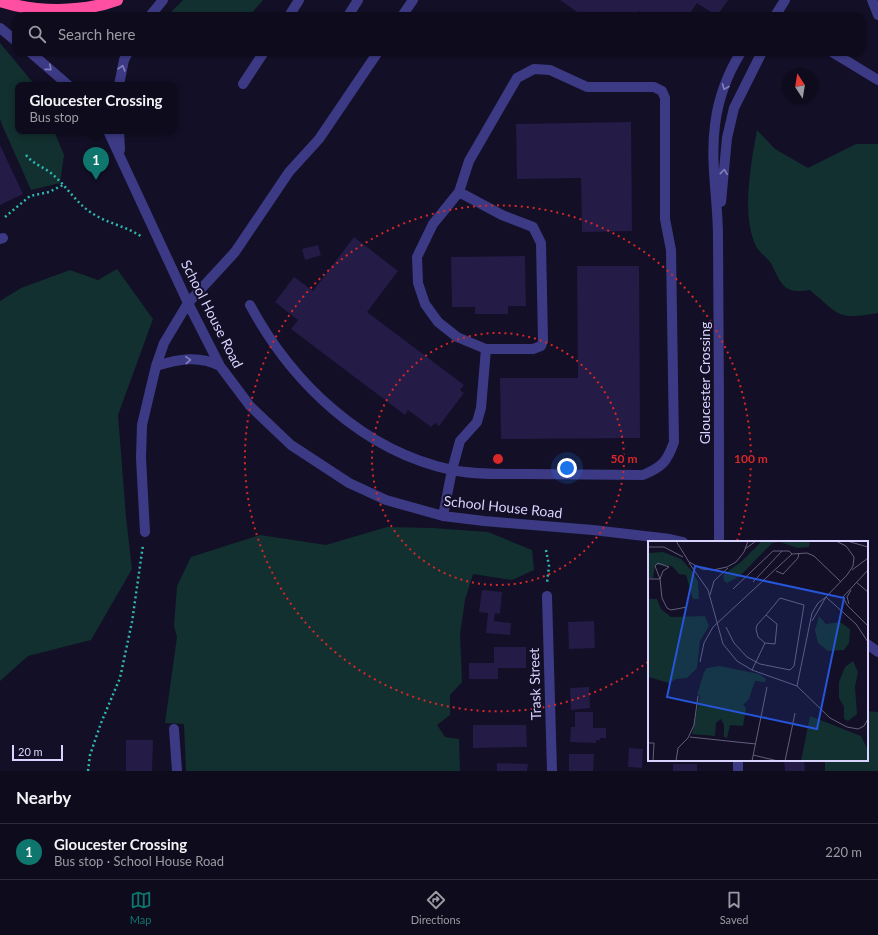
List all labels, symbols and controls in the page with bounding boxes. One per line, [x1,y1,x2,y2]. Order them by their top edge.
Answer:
search box [12,12,866,56]
icon: search [26,23,48,45]
text: Search here [58,25,135,43]
one-way arrow [44,64,52,71]
one-way arrow [117,65,126,72]
north arrow [782,68,818,104]
popup [15,82,177,134]
one-way arrow [721,84,729,91]
text: Gloucester Crossing [29,91,163,109]
text: Bus stop [29,109,79,125]
pin: 1 [83,147,109,180]
one-way arrow [719,169,728,175]
street label: School House Road [178,257,247,371]
street label: Gloucester Crossing [696,322,713,444]
one-way arrow [185,355,191,364]
text: 50 m [611,451,637,466]
text: 100 m [734,451,768,466]
centre of rings [491,452,505,466]
your location [557,458,577,478]
street label: School House Road [443,492,563,521]
inset map [648,541,868,761]
street label: Trask Street [525,648,544,720]
scale bar [12,743,63,762]
text: 20 m [18,745,43,758]
text: Nearby [16,787,71,808]
text: Gloucester Crossing [54,835,187,853]
text: 1 [25,844,33,860]
text: 220 m [825,844,862,860]
text: Bus stop · School House Road [54,853,224,869]
tab: Map [130,889,152,926]
tab: Directions [411,889,460,926]
tab: Saved [720,889,748,926]

